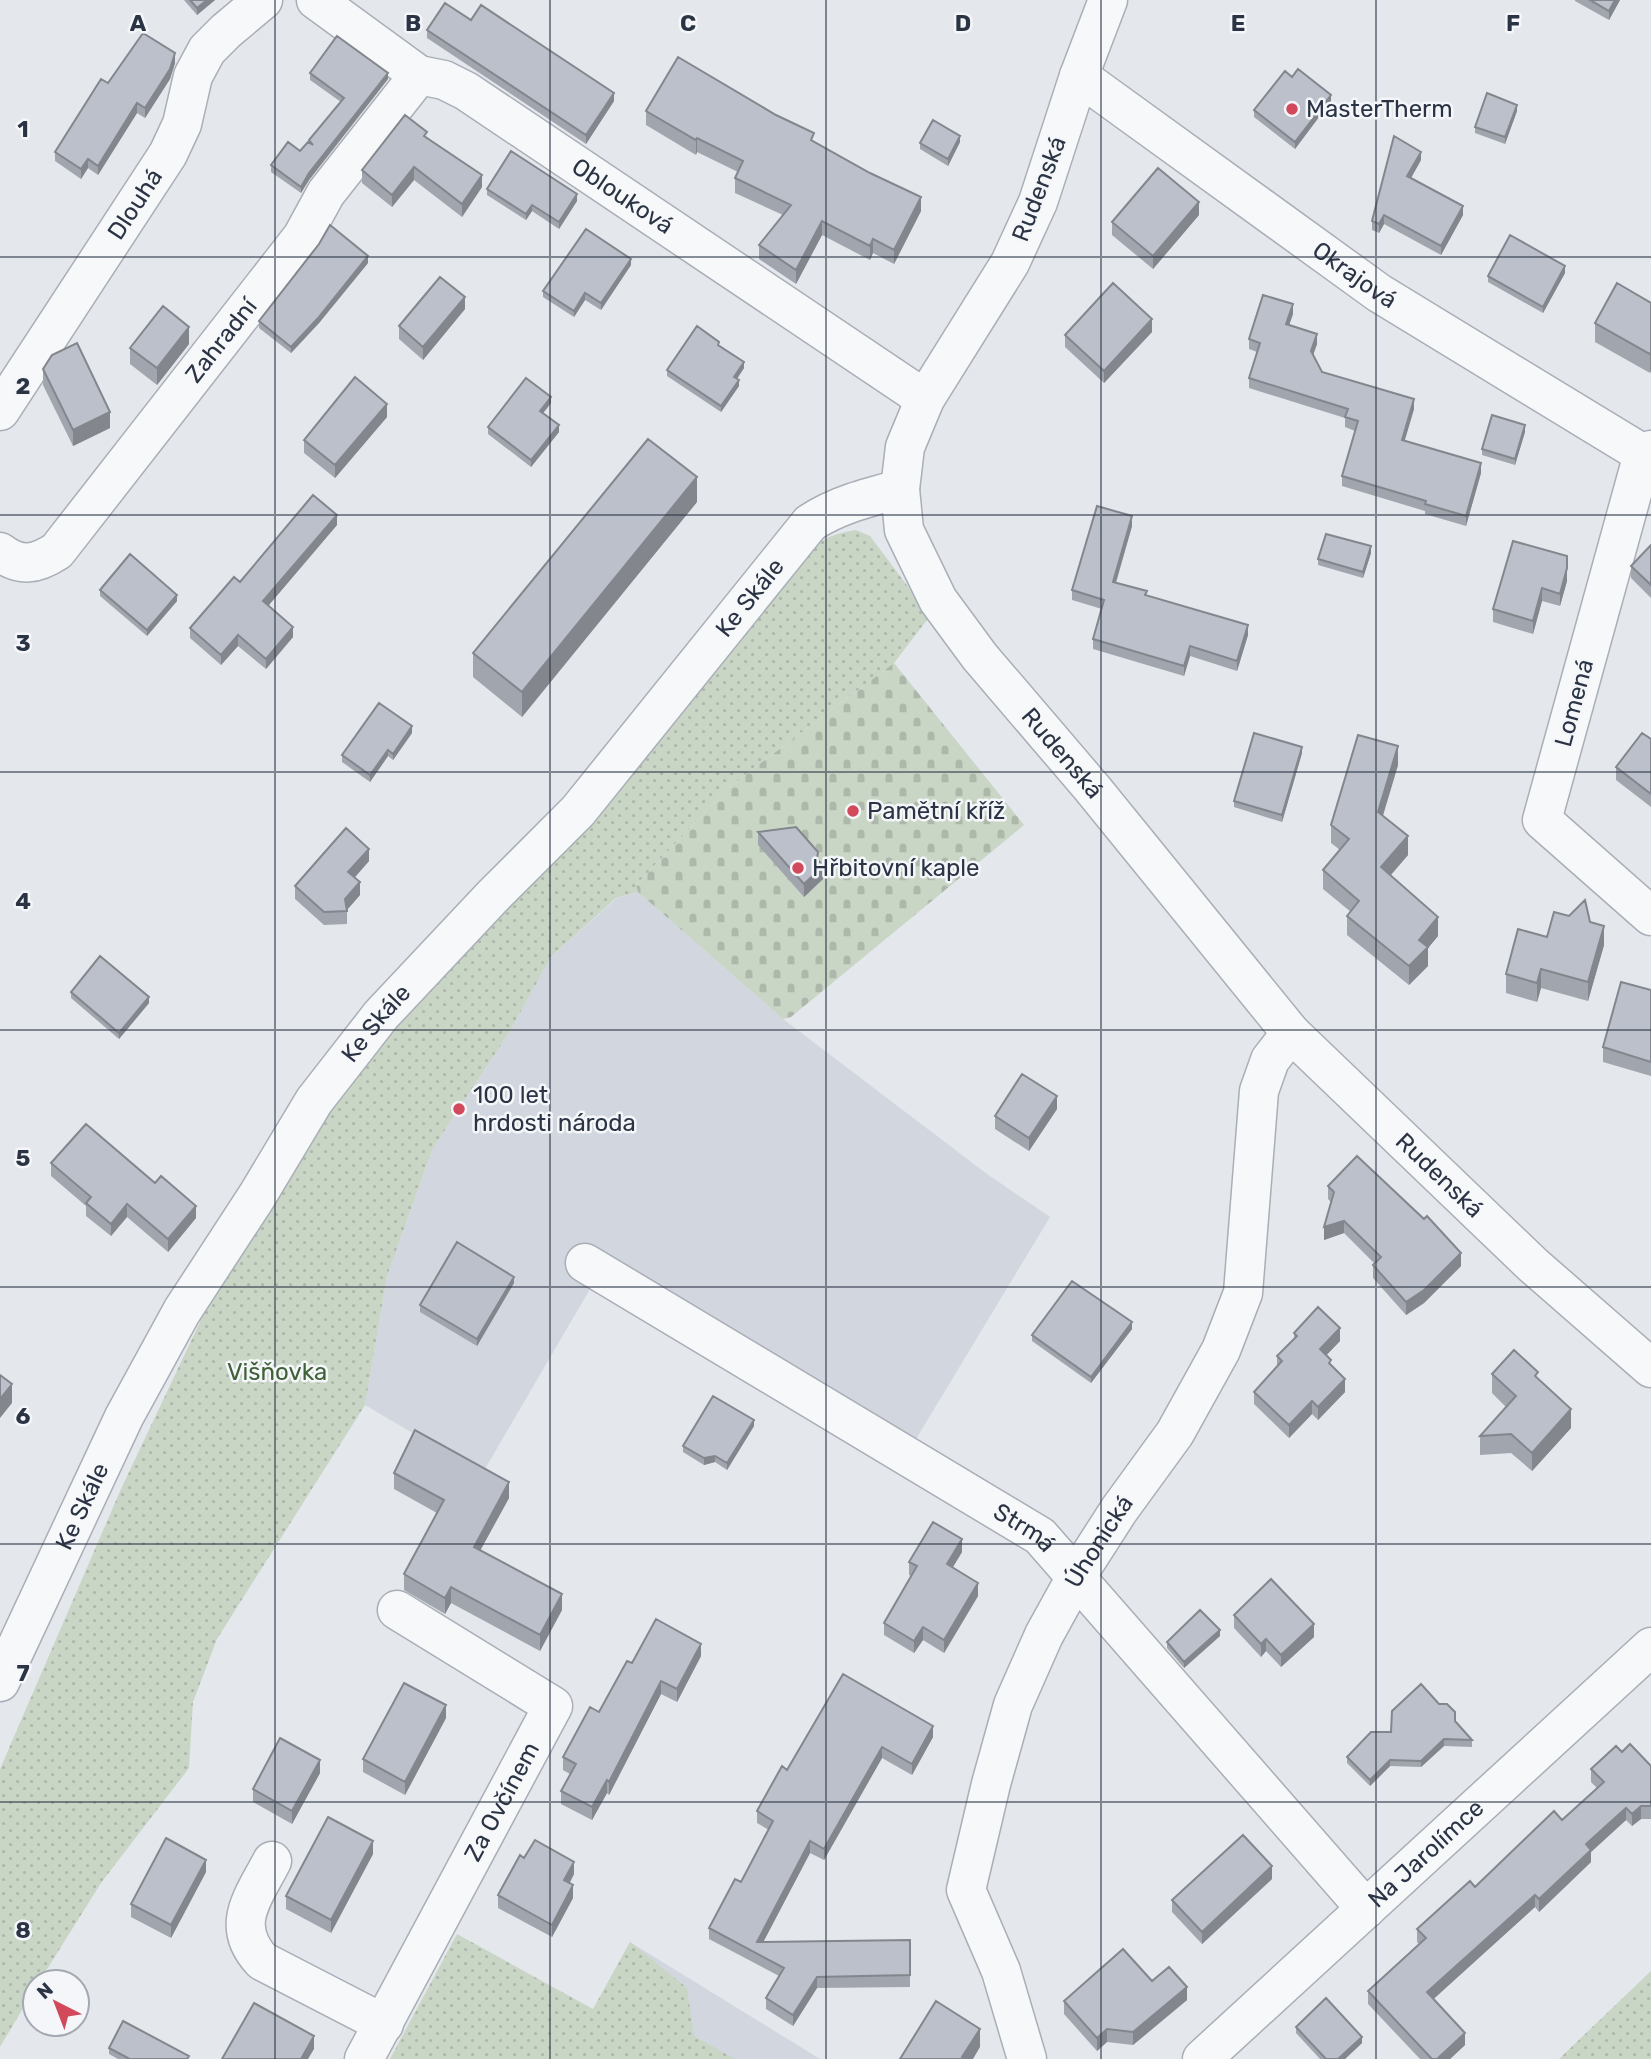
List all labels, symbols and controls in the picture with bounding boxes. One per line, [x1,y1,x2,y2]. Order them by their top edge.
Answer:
text: A [130,9,147,37]
text: B [405,9,421,37]
text: C [680,9,696,37]
text: D [955,9,971,37]
text: E [1231,9,1245,37]
text: F [1506,9,1520,37]
place label: MasterTherm [1306,95,1453,123]
marker: MasterTherm [1284,101,1300,117]
text: 1 [17,115,29,143]
street label: Rudenská [1006,133,1072,245]
street label: Oblouková [567,152,678,240]
street label: Dlouhá [102,164,168,245]
street label: Okrajová [1307,236,1402,314]
street label: Zahradní [180,292,264,388]
text: 2 [16,372,30,400]
street label: Ke Skále [710,553,790,643]
text: 3 [15,629,31,657]
street label: Lomená [1549,656,1599,750]
street label: Rudenská [1016,702,1109,804]
place label: Pamětní kříž [867,797,1005,825]
marker: Pamětní kříž [845,803,861,819]
place label: Hřbitovní kaple [812,854,980,882]
marker: Hřbitovní kaple [790,860,806,876]
text: 4 [15,887,31,915]
street label: Ke Skále [336,979,416,1068]
place label: 100 let hrdosti národa [473,1081,636,1137]
marker: 100 let hrdosti národa [451,1101,467,1117]
street label: Rudenská [1390,1127,1489,1223]
text: 5 [16,1144,31,1172]
park label: Višňovka [227,1358,327,1386]
text: 6 [16,1402,31,1430]
street label: Ke Skále [50,1458,115,1554]
street label: Úhonická [1059,1490,1139,1592]
street label: Strmá [989,1497,1061,1558]
text: 7 [16,1659,30,1687]
street label: Za Ovčínem [459,1737,545,1866]
street label: Na Jarolímce [1363,1794,1489,1913]
text: 8 [15,1916,31,1944]
north arrow [21,1968,91,2038]
text: N [32,1978,58,2004]

